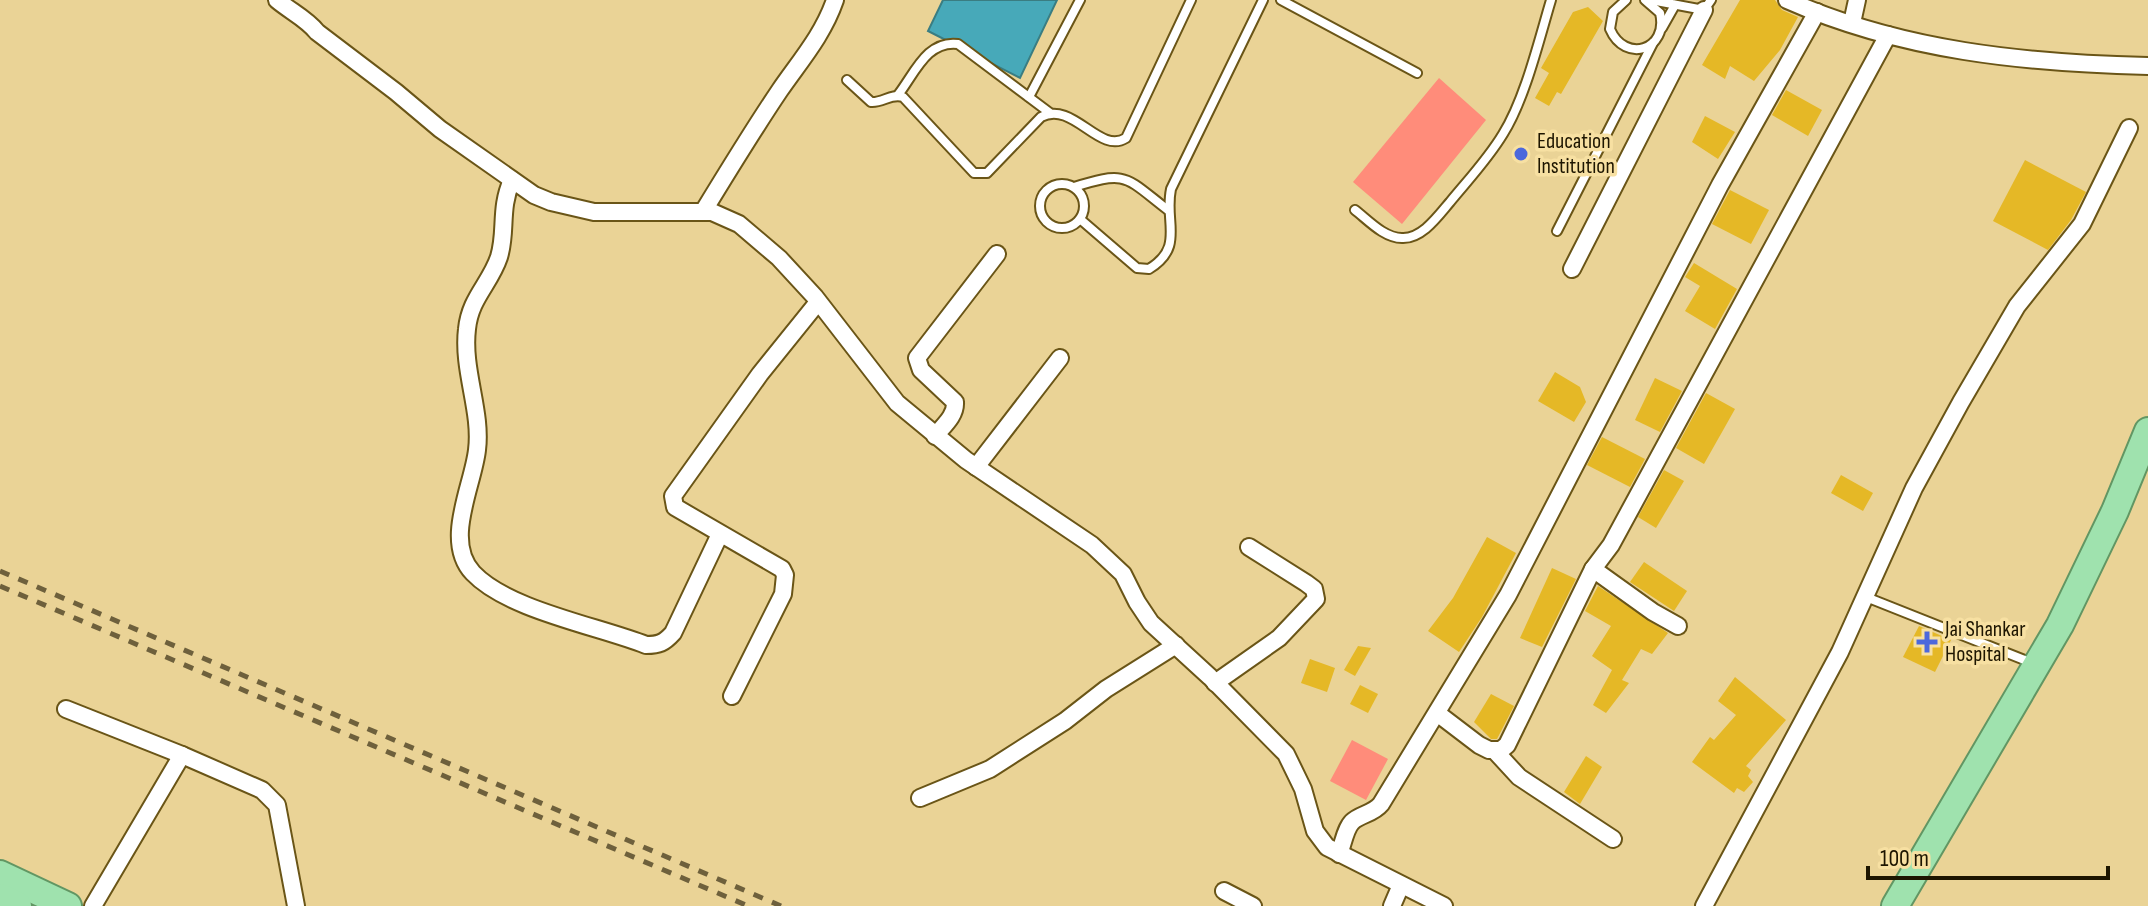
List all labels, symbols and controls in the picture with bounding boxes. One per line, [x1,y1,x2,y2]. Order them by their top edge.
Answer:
place label: Education Institution [1537,128,1615,180]
marker: Education Institution [1512,145,1530,163]
place label: Jai Shankar Hospital [1944,616,2025,668]
marker: Jai Shankar Hospital [1916,631,1938,653]
scale bar [1868,830,2108,880]
text: 100 m [1880,844,1929,873]

